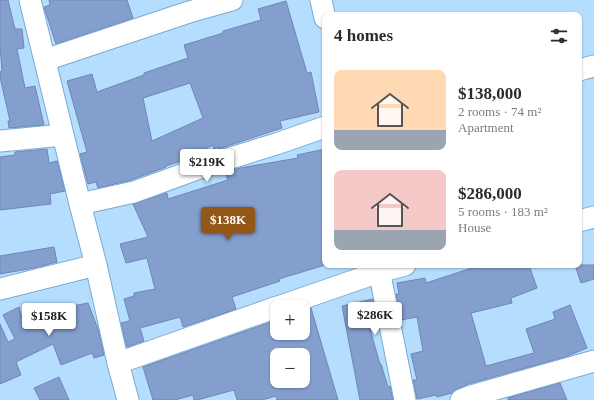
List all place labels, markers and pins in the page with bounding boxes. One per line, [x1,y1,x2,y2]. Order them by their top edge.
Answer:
pin: $219K [179,149,235,183]
pin: $138K [200,207,256,241]
pin: $286K [347,302,403,336]
pin: $158K [21,303,77,337]

